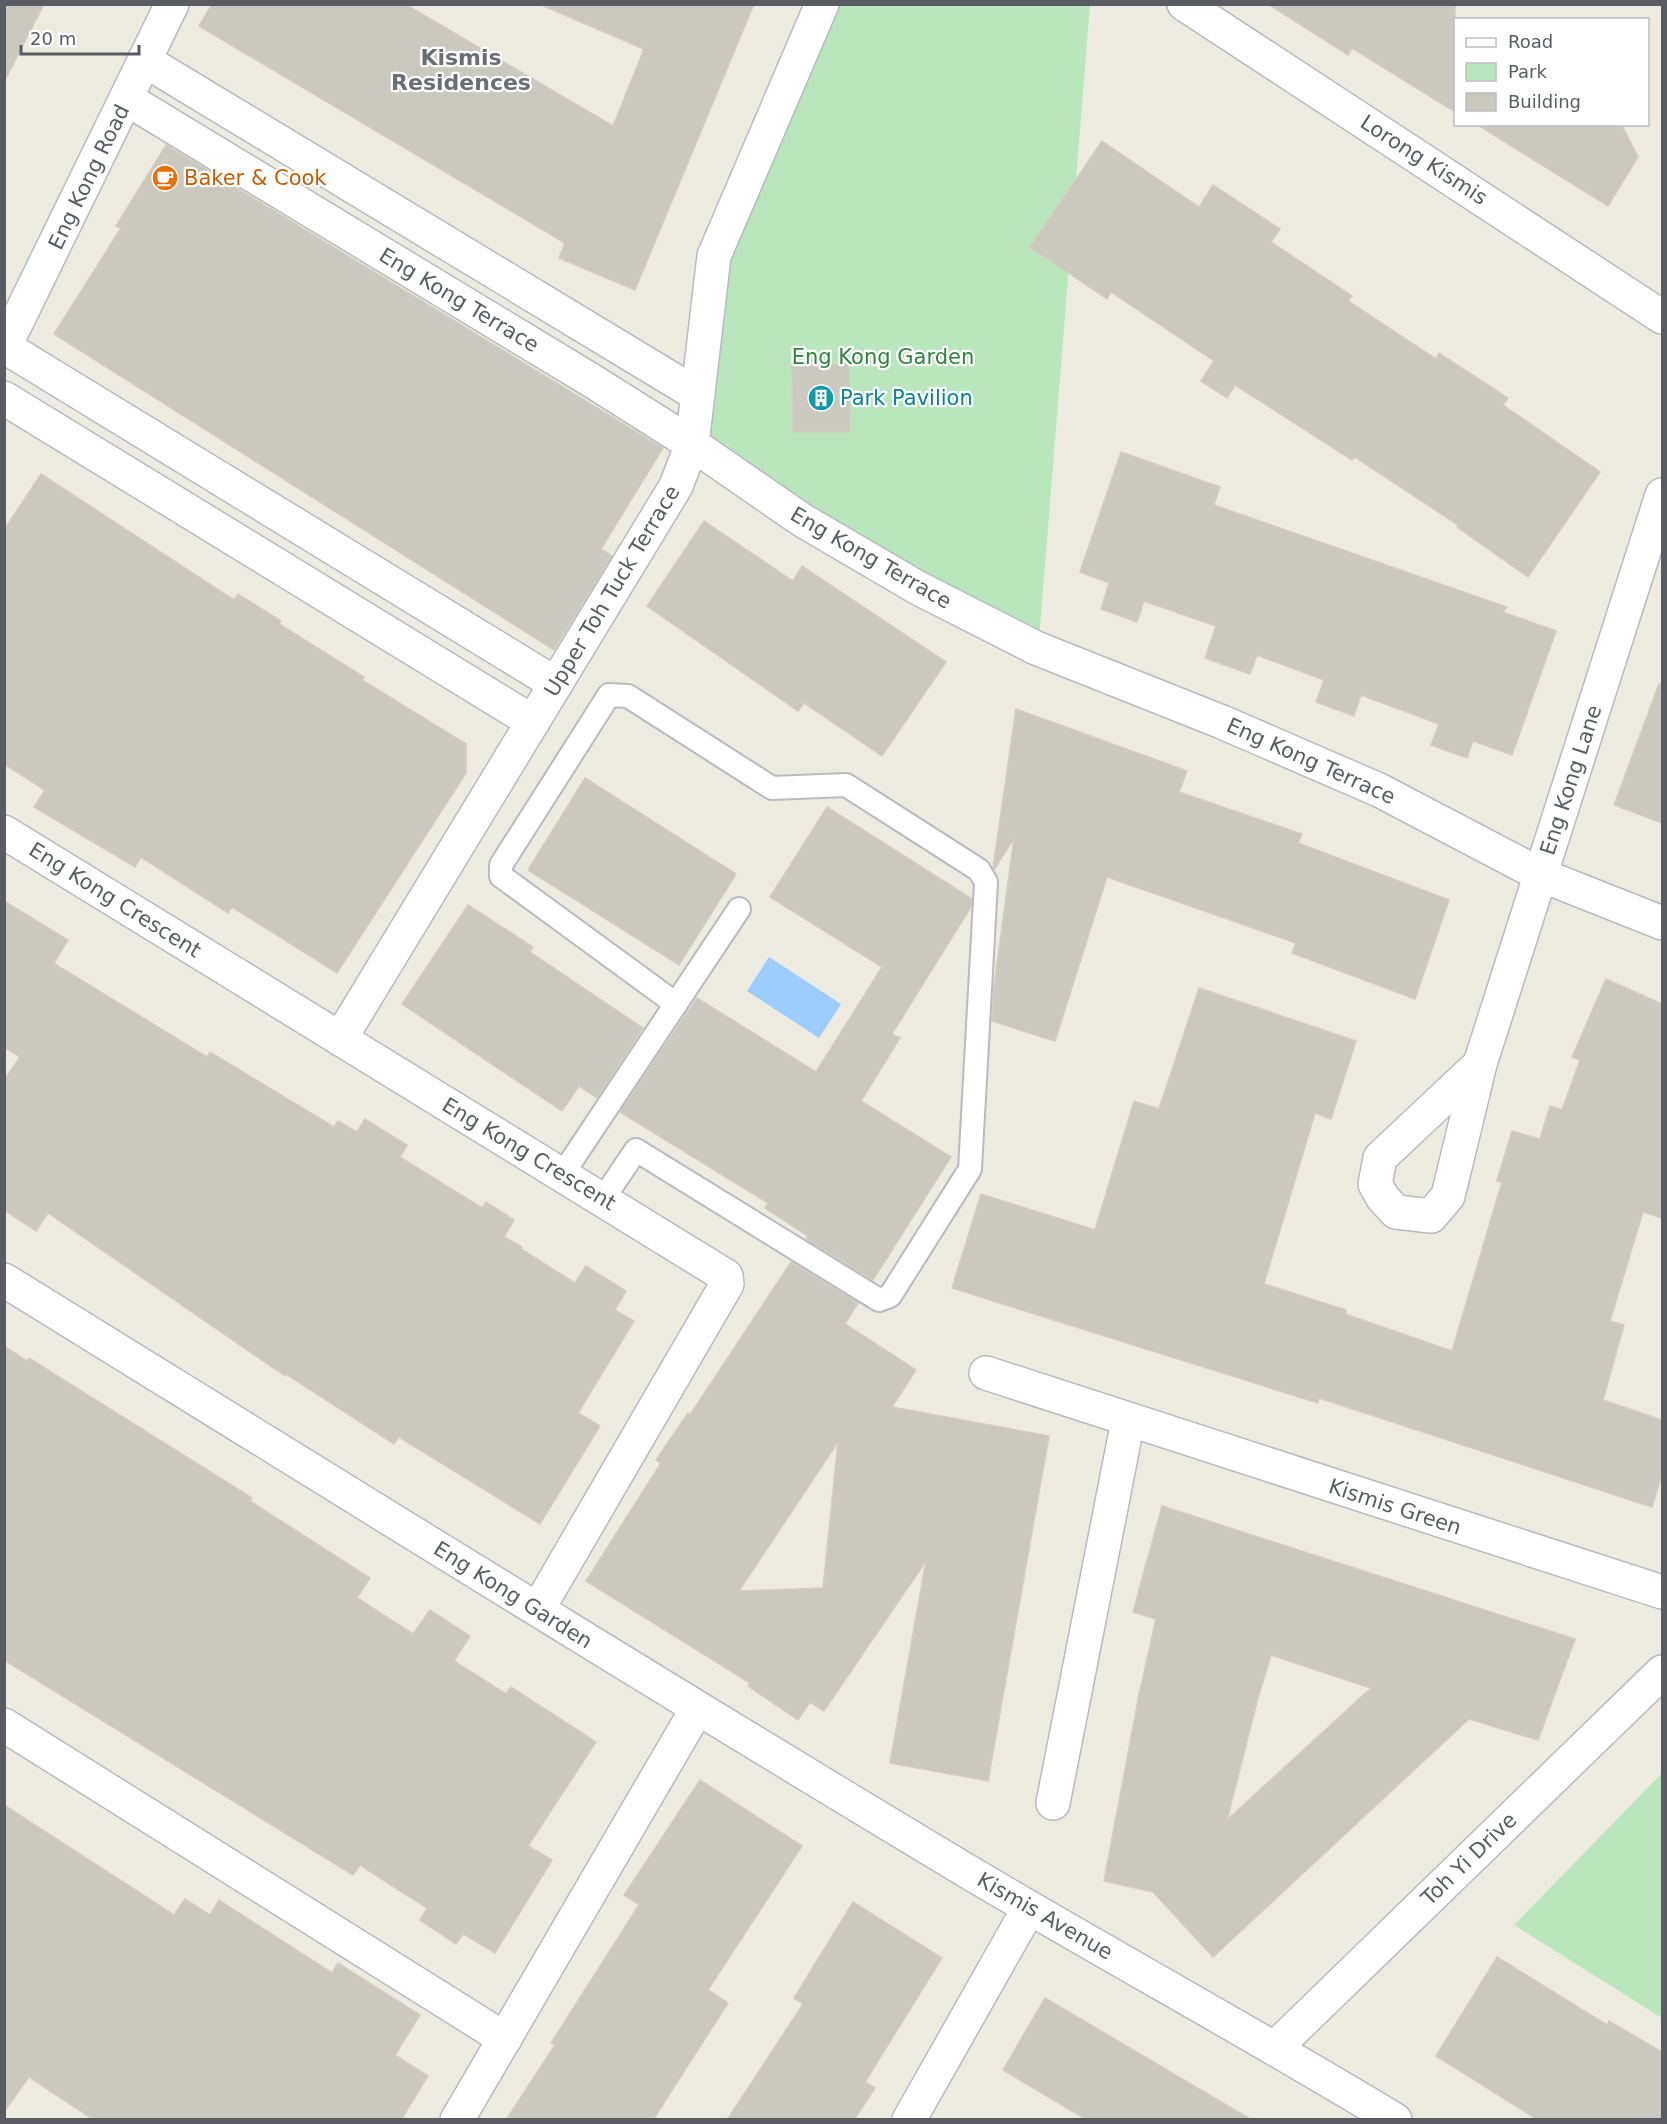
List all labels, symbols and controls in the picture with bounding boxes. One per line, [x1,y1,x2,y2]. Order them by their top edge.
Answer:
scale bar [21,18,140,56]
legend [1454,18,1649,126]
text: 20 m [30,28,76,49]
text: Road [1508,31,1553,52]
district label: Kismis Residences [391,45,531,95]
text: Park [1508,61,1547,82]
text: Building [1508,91,1581,112]
street label: Eng Kong Road [44,101,134,253]
street label: Lorong Kismis [1356,110,1492,210]
cafe icon: Baker & Cook [150,163,180,193]
place label: Baker & Cook [184,166,327,190]
street label: Eng Kong Terrace [375,243,543,357]
park label: Eng Kong Garden [792,345,974,369]
building icon: Park Pavilion [806,383,836,413]
place label: Park Pavilion [840,386,973,410]
street label: Upper Toh Tuck Terrace [539,481,685,701]
street label: Eng Kong Terrace [786,502,956,614]
street label: Eng Kong Lane [1535,702,1607,858]
street label: Eng Kong Terrace [1223,713,1399,809]
street label: Eng Kong Crescent [25,837,205,963]
street label: Eng Kong Crescent [438,1093,620,1215]
street label: Kismis Green [1326,1474,1464,1540]
street label: Eng Kong Garden [429,1536,597,1654]
street label: Toh Yi Drive [1416,1808,1521,1911]
street label: Kismis Avenue [973,1867,1117,1965]

